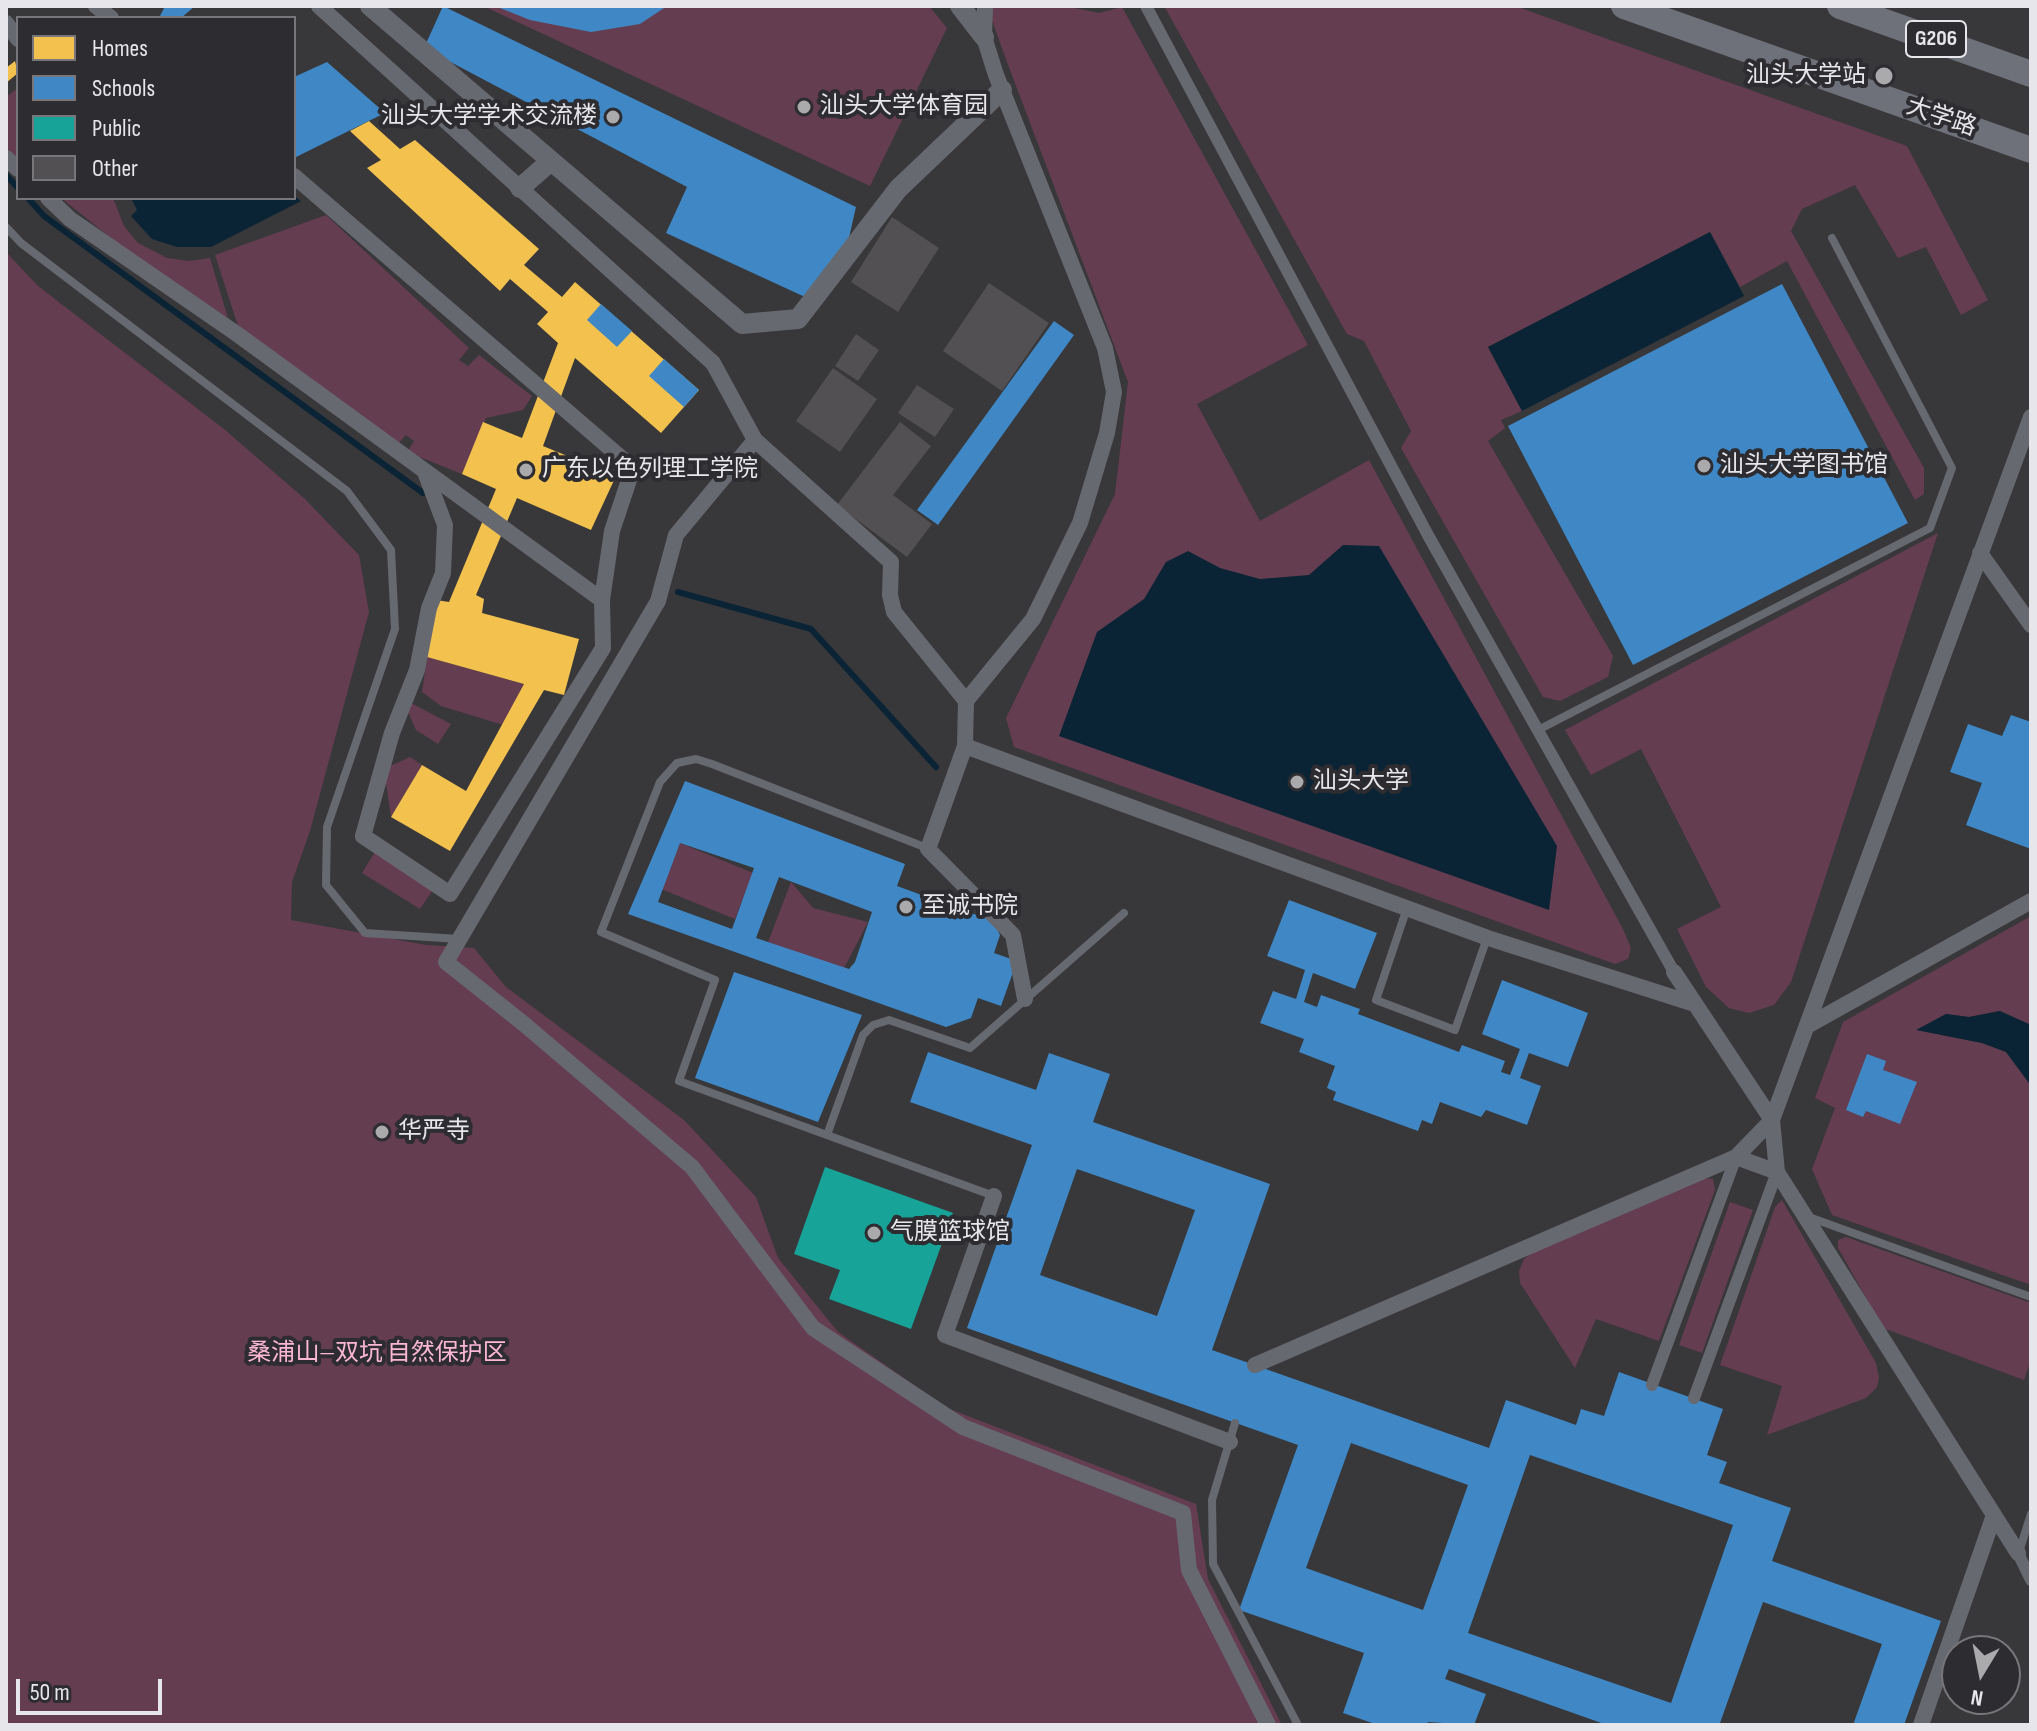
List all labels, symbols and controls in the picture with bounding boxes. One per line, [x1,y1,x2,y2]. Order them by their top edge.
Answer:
legend [16,16,296,200]
road number: G206 [1906,21,1966,57]
text: Homes [92,34,148,63]
place label: 汕头大学站 [1746,62,1866,90]
marker: 汕头大学站 [1873,65,1895,87]
text: Schools [92,74,155,103]
place label: 汕头大学体育园 [820,93,988,121]
street label: 大学路 [1902,93,1980,143]
marker: 汕头大学体育园 [795,98,813,116]
place label: 汕头大学学术交流楼 [381,103,597,131]
marker: 汕头大学学术交流楼 [604,108,622,126]
text: Public [92,114,141,143]
text: Other [92,154,138,183]
place label: 汕头大学图书馆 [1720,452,1888,480]
place label: 广东以色列理工学院 [542,456,758,484]
marker: 汕头大学图书馆 [1695,457,1713,475]
marker: 广东以色列理工学院 [517,461,535,479]
place label: 汕头大学 [1313,768,1409,796]
marker: 汕头大学 [1288,773,1306,791]
place label: 至诚书院 [922,893,1018,921]
marker: 至诚书院 [897,898,915,916]
place label: 华严寺 [398,1118,470,1146]
marker: 华严寺 [373,1123,391,1141]
place label: 气膜篮球馆 [890,1219,1010,1247]
marker: 气膜篮球馆 [865,1224,883,1242]
park label: 桑浦山—双坑 自然保护区 [247,1340,507,1368]
north arrow [1941,1635,2021,1715]
scale bar [20,1663,166,1713]
text: 50 m [30,1678,70,1707]
text: N [1969,1683,1985,1711]

